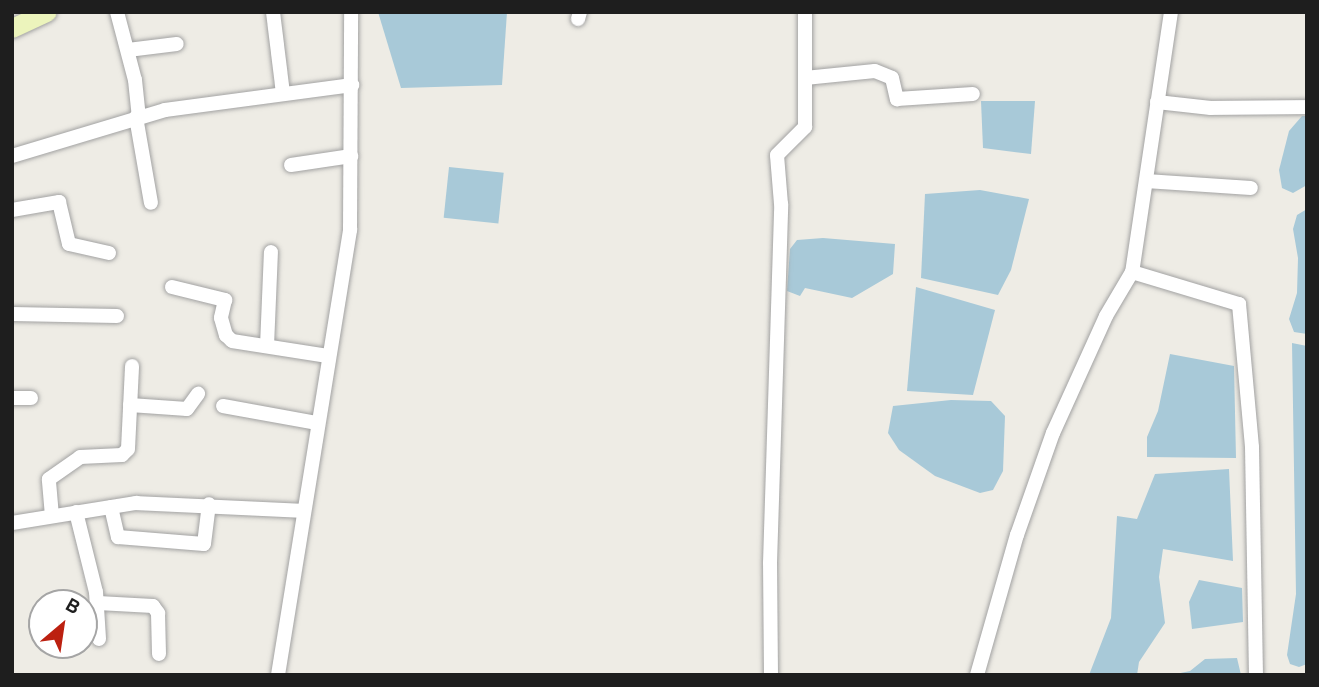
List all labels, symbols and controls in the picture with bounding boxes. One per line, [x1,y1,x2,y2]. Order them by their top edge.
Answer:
north arrow [28,589,98,659]
text: B [61,594,84,621]

